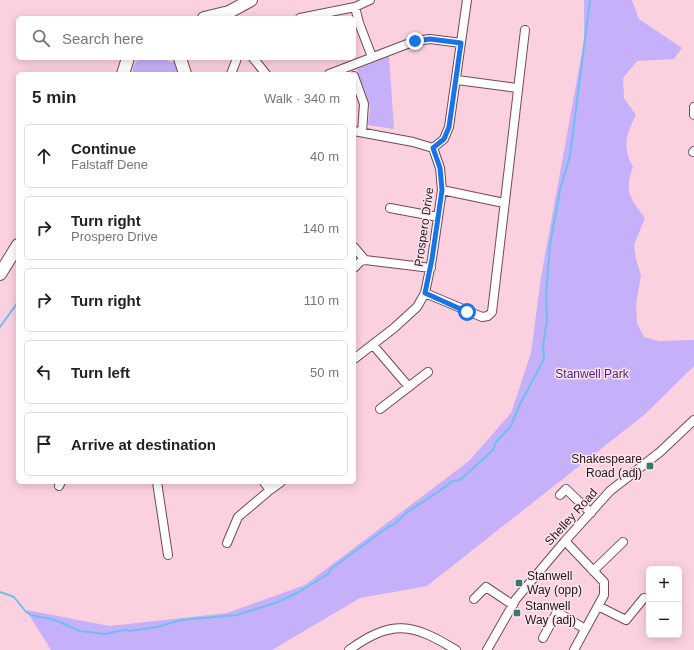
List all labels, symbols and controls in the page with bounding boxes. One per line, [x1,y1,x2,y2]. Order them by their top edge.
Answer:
search box [16,16,356,60]
icon: search [30,27,52,49]
text: Search here [62,30,144,47]
route end [406,32,424,50]
text: 5 min [32,88,76,107]
text: Walk · 340 m [264,91,340,106]
text: Continue [71,140,136,157]
icon: ahead [33,145,55,167]
text: 40 m [310,149,339,164]
text: Falstaff Dene [71,157,148,172]
street label: Prospero Drive [411,186,437,268]
text: Turn right [71,212,141,229]
icon: right [33,217,55,239]
text: 140 m [303,221,339,236]
text: Prospero Drive [71,229,158,244]
icon: right [33,289,55,311]
text: Turn right [71,292,141,309]
text: 110 m [304,293,339,308]
route start [458,303,476,321]
icon: left [33,361,55,383]
text: Turn left [71,364,130,381]
text: 50 m [310,365,339,380]
park label: Stanwell Park [555,367,630,381]
icon: arrive [33,433,55,455]
text: Arrive at destination [71,436,216,453]
place label: Shakespeare Road (adj) [571,452,642,480]
marker: Shakespeare Road (adj) [645,461,655,471]
street label: Shelley Road [542,486,600,548]
map controls [646,566,682,638]
button: + [646,566,682,602]
place label: Stanwell Way (opp) [527,569,582,597]
marker: Stanwell Way (opp) [514,578,524,588]
place label: Stanwell Way (adj) [525,599,576,627]
button: − [646,602,682,638]
marker: Stanwell Way (adj) [512,608,522,618]

